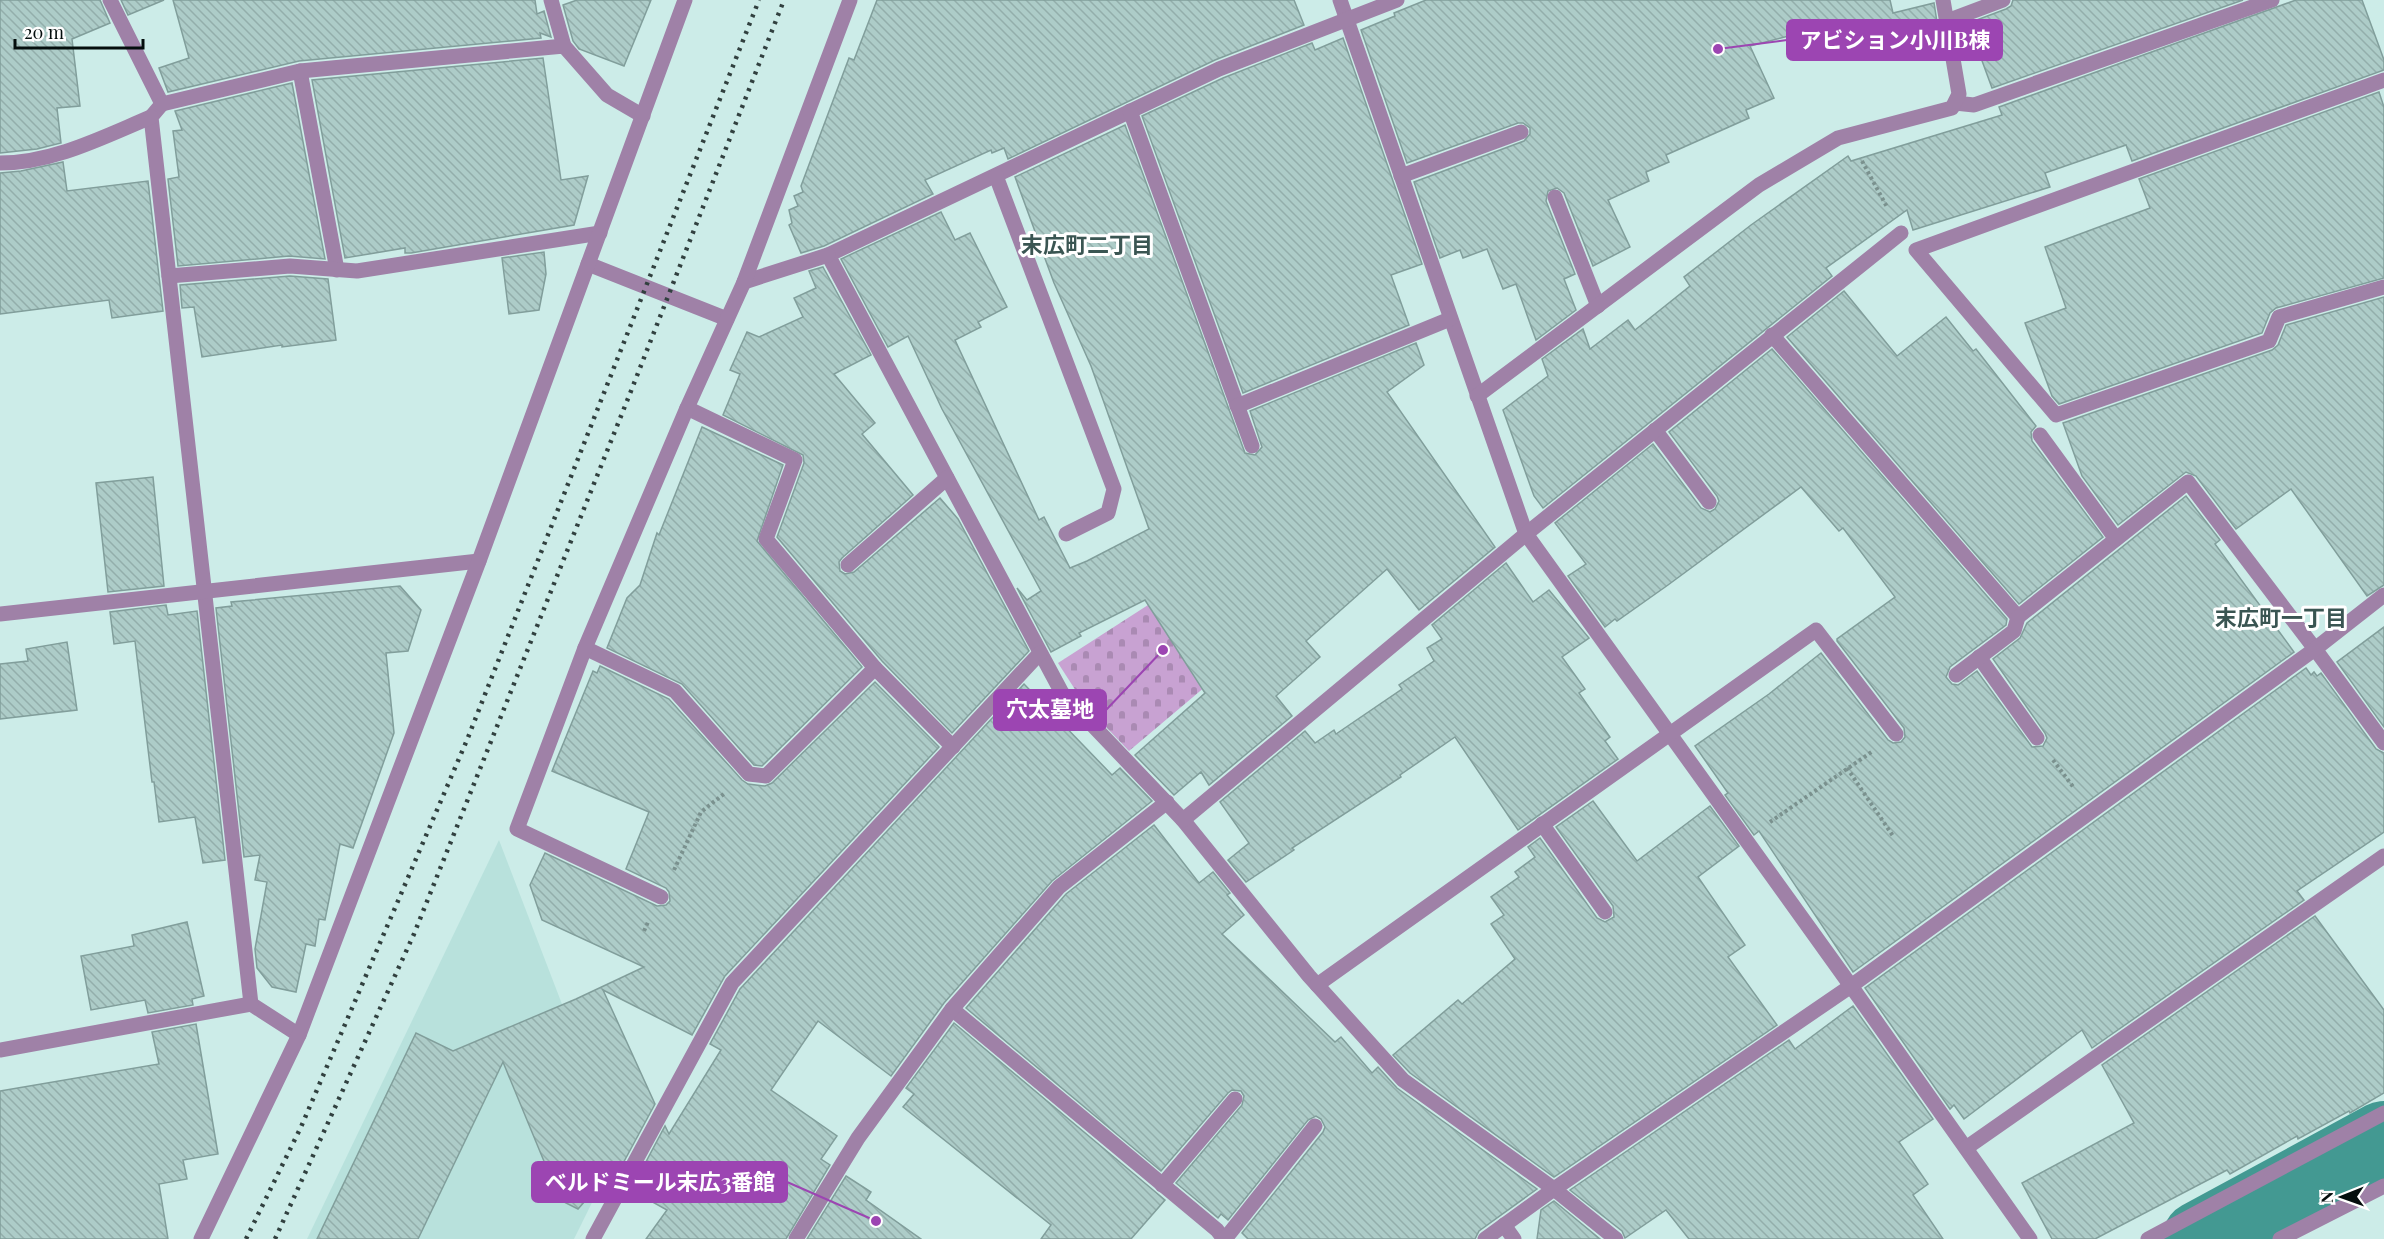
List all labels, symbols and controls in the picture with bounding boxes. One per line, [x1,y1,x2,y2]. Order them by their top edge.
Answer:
scale bar [15,12,142,50]
text: 20 m [24,20,64,44]
callout: アビション小川B棟 [1787,20,2002,60]
text: アビション小川B棟 [1800,24,1990,54]
district label: 末広町二丁目 [1021,229,1153,259]
district label: 末広町一丁目 [2215,602,2347,632]
callout: 穴太墓地 [994,690,1106,730]
text: 穴太墓地 [1006,693,1094,723]
callout: ベルドミール末広3番館 [532,1162,787,1202]
text: ベルドミール末広3番館 [545,1166,775,1196]
north arrow [2312,1167,2372,1227]
text: N [2316,1191,2337,1203]

